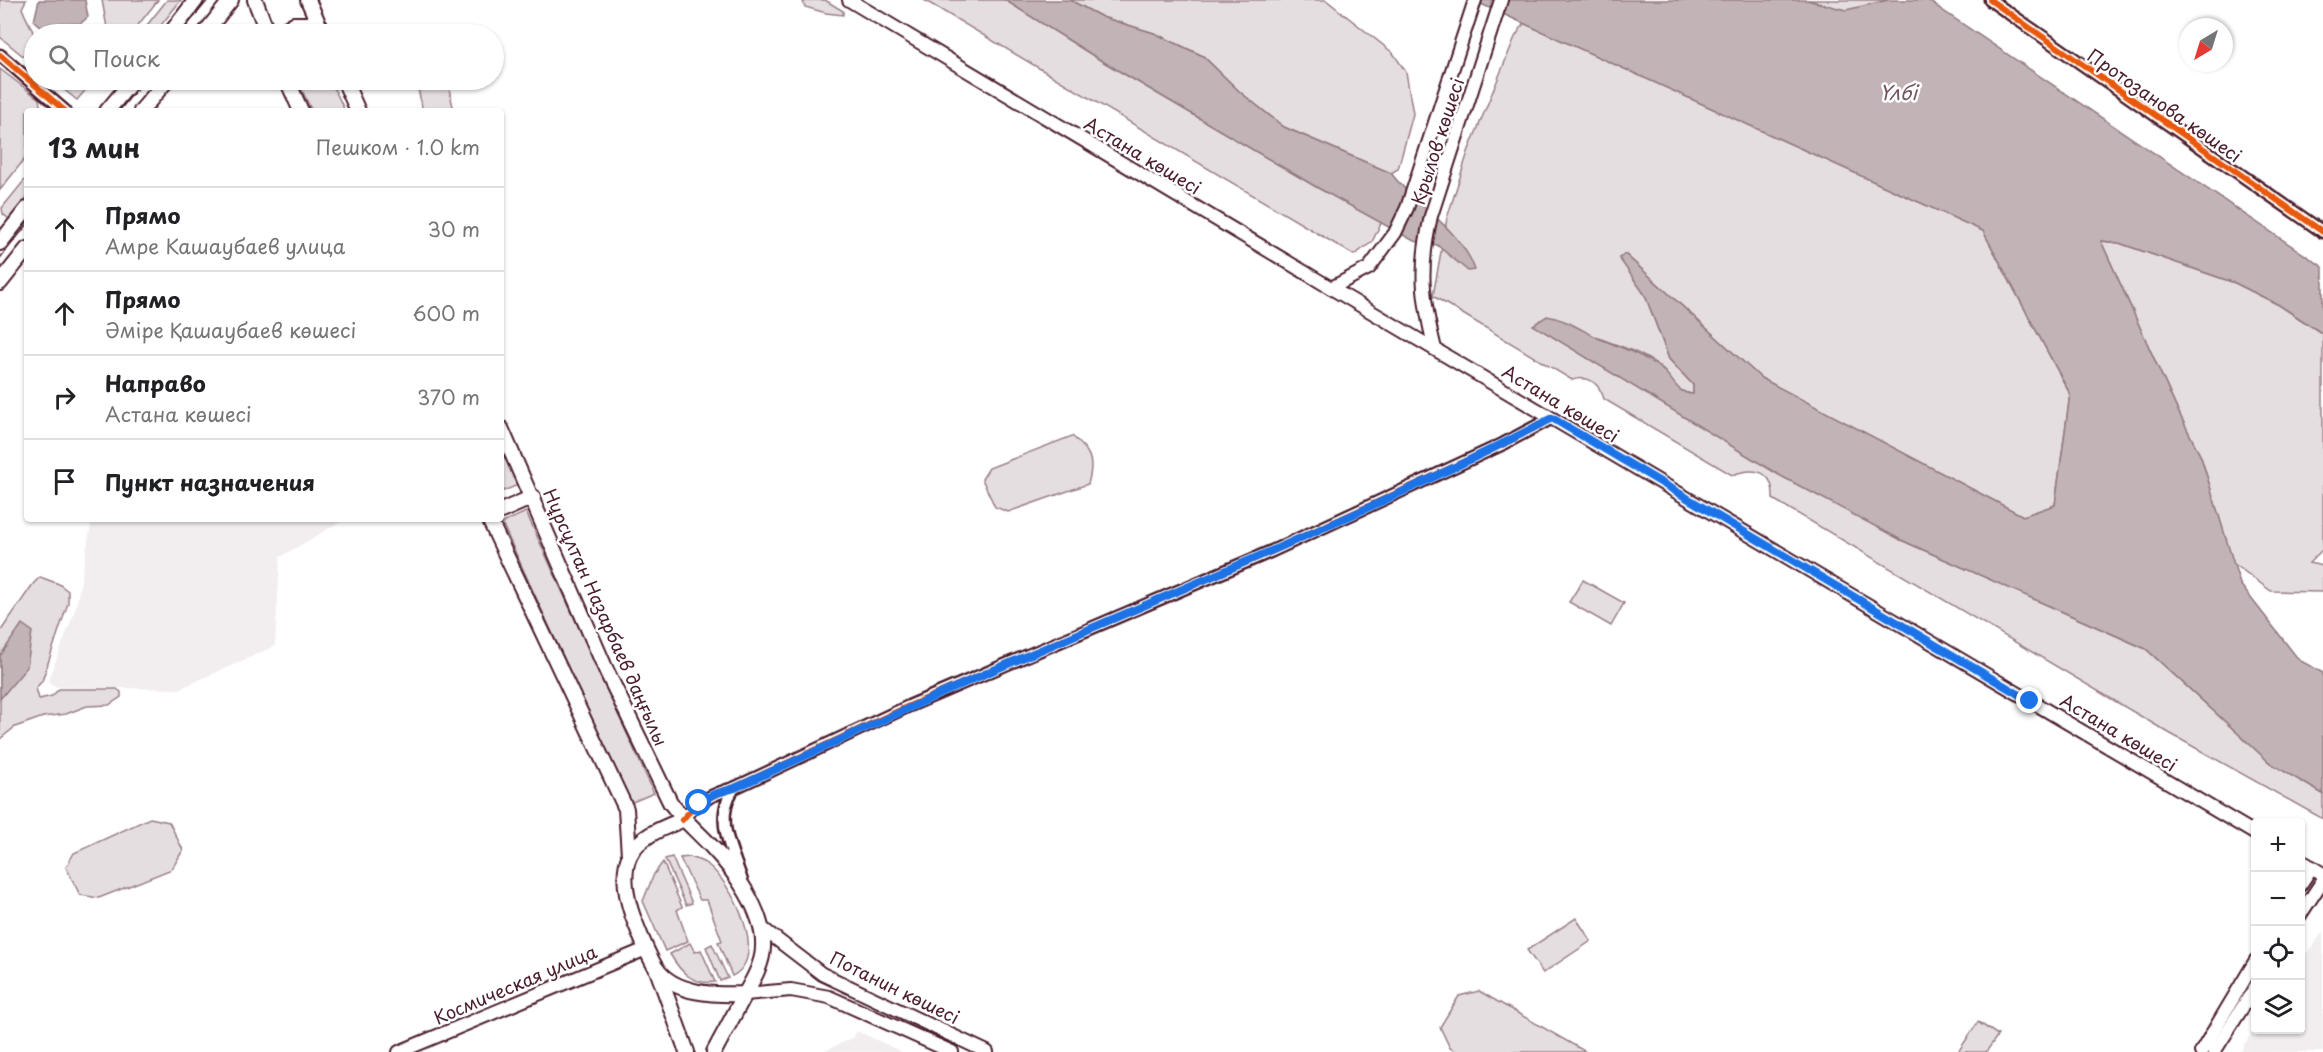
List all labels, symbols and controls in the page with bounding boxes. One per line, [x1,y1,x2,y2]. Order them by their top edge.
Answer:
north arrow [2179,18,2233,72]
search box [24,24,504,90]
icon: search [45,41,78,74]
text: Поиск [93,41,160,74]
street label: Протозанова көшесі [2082,42,2248,168]
street label: Крылов көшесі [1404,74,1470,208]
water label: Үлбі [1879,77,1920,107]
street label: Астана көшесі [1079,109,1207,201]
text: 13 мин [48,128,140,167]
text: Пешком · 1.0 km [316,132,480,162]
text: Прямо [105,198,180,231]
icon: ahead [48,213,81,246]
text: 30 m [427,214,480,244]
text: Амре Кашаубаев улица [105,231,345,261]
text: Прямо [105,282,180,315]
icon: ahead [48,297,81,330]
text: 600 m [412,298,480,328]
text: Әміре Қашаубаев көшесі [105,315,356,345]
street label: Астана көшесі [1497,357,1625,449]
text: Направо [105,366,206,399]
icon: right [48,381,81,414]
text: 370 m [417,382,480,412]
text: Астана көшесі [105,399,252,429]
icon: arrive [48,465,81,498]
text: Пункт назначения [105,465,315,498]
street label: Нұрсұлтан Назарбаев даңғылы [537,484,675,750]
street label: Астана көшесі [2055,686,2183,778]
route end [2016,687,2042,713]
route start [685,789,711,815]
map controls [2251,818,2305,1034]
button: + [2251,818,2305,872]
button: − [2251,872,2305,926]
button: locate [2251,926,2305,980]
street label: Космическая улица [429,937,601,1031]
street label: Потанин көшесі [826,944,964,1030]
button: layers [2251,980,2305,1034]

